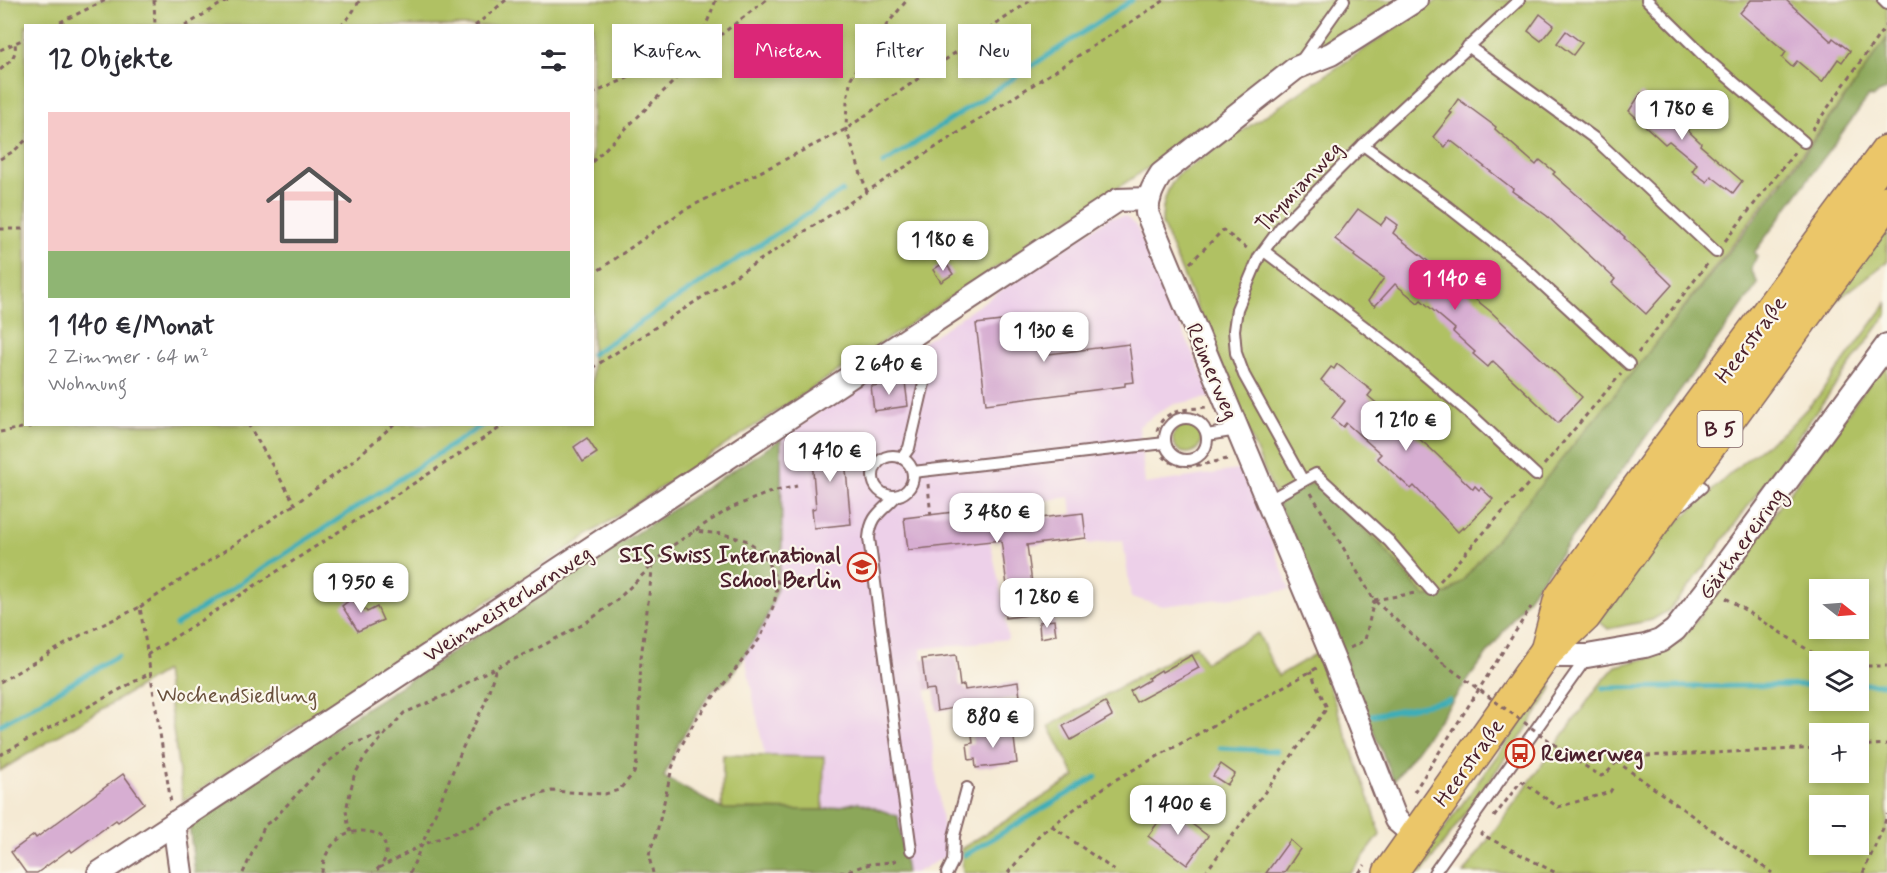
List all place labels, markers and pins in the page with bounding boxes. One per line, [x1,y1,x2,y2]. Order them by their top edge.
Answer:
pin: 1 780 € [1627,90,1737,141]
pin: 1 180 € [888,221,998,272]
pin: 1 140 € [1400,260,1510,311]
pin: 1 130 € [989,312,1099,363]
pin: 2 640 € [834,345,944,396]
pin: 1 210 € [1351,401,1461,452]
pin: 1 410 € [775,432,885,483]
pin: 3 480 € [942,493,1052,544]
place label: SIS Swiss International School Berlin [619,542,842,595]
school or university icon: SIS Swiss International School Berlin [846,551,878,583]
pin: 1 950 € [306,563,416,614]
pin: 1 280 € [992,578,1102,629]
pin: 880 € [951,698,1035,749]
bus stop icon: Reimerweg [1504,737,1536,769]
place label: Reimerweg [1541,741,1643,770]
pin: 1 400 € [1123,785,1233,836]

